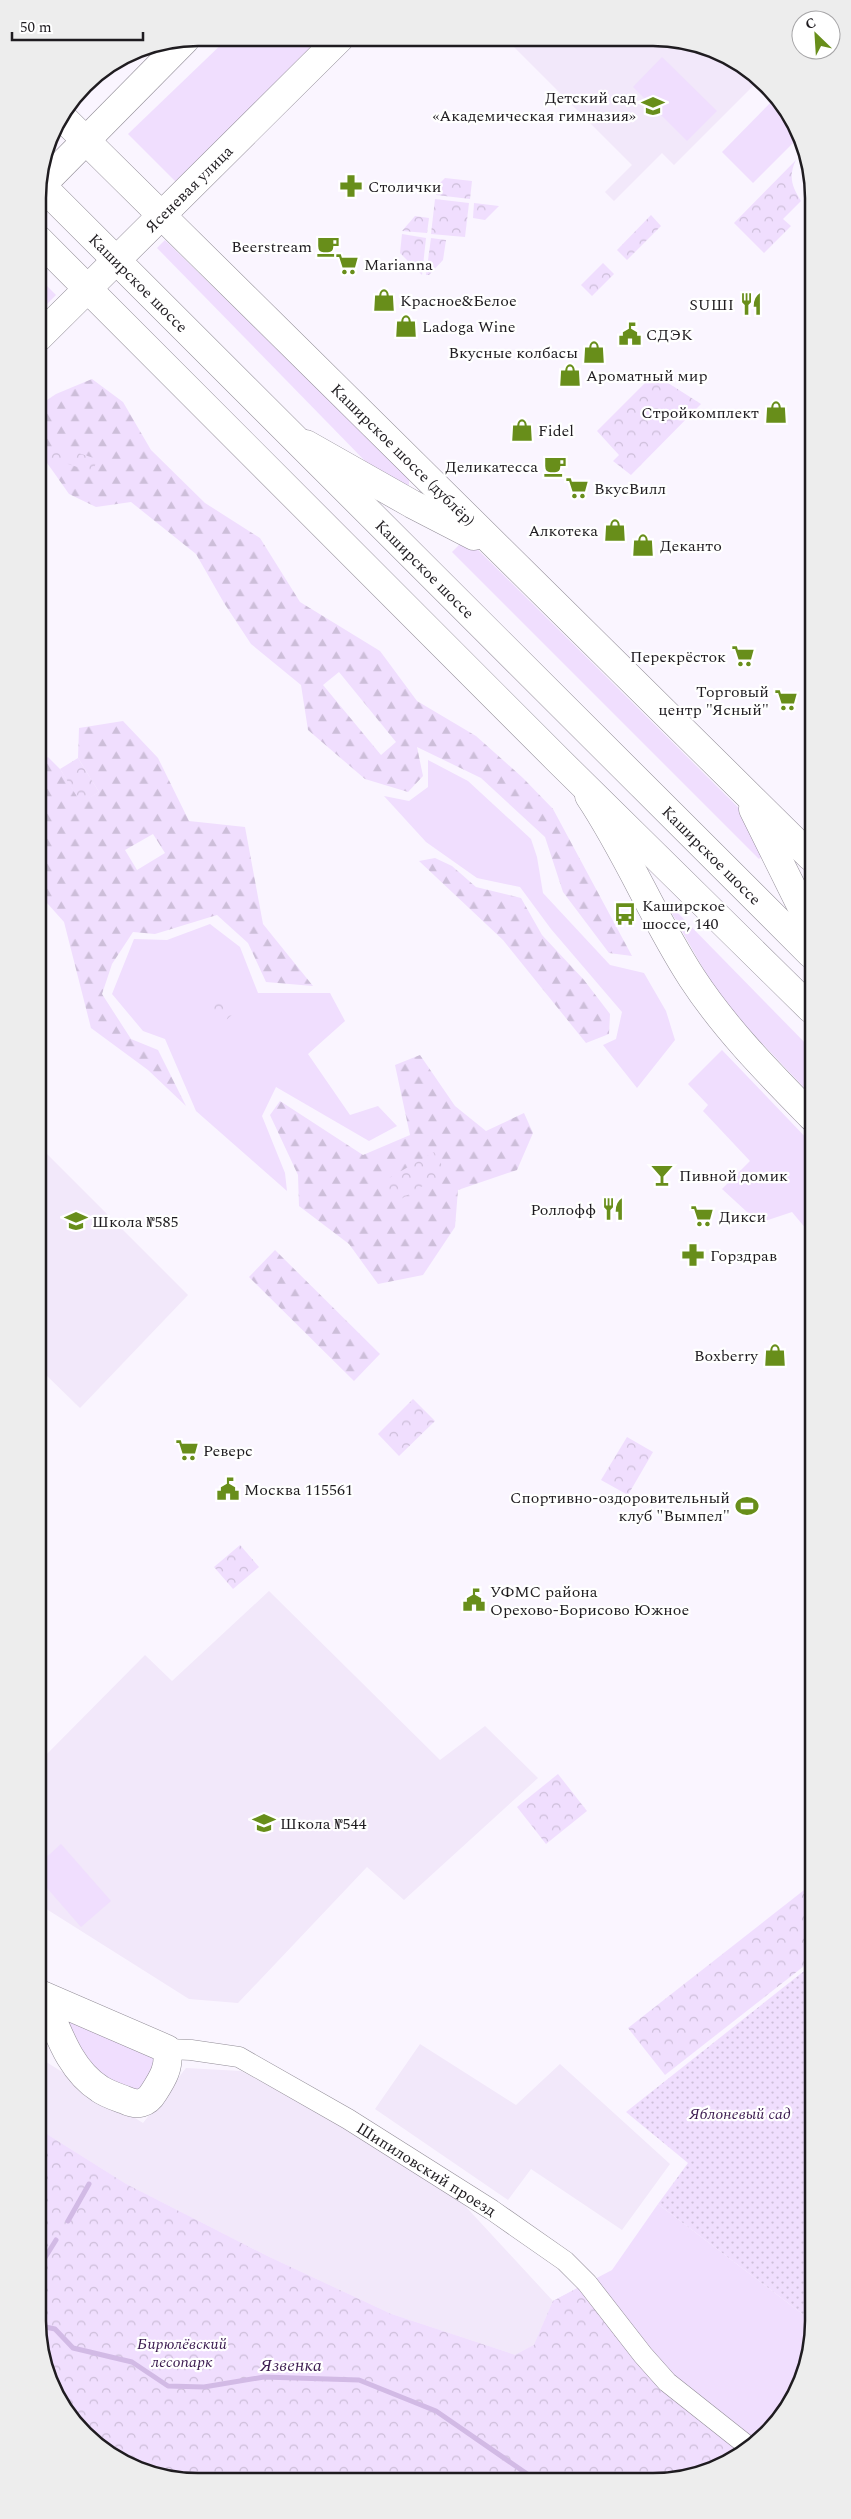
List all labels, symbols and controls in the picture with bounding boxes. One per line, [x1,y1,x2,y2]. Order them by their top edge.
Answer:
scale bar [12,10,144,42]
north arrow [791,10,841,60]
text: С [802,12,820,35]
text: 50 m [20,16,52,39]
place label: Детский сад «Академическая гимназия» [432,86,636,128]
school or university icon: Детский сад «Академическая гимназия» [640,93,666,119]
street label: Ясеневая улица [140,140,239,239]
pharmacy icon: Столички [338,173,364,199]
place label: Столички [368,175,441,199]
street label: Каширское шоссе [83,228,193,338]
cafe icon: Beerstream [315,233,341,259]
place label: Beerstream [231,235,312,259]
supermarket icon: Marianna [334,251,360,277]
place label: Marianna [364,253,433,277]
shop icon: Красное&Белое [371,287,397,313]
place label: Красное&Белое [400,289,517,313]
restaurant icon: SUШI [738,291,764,317]
place label: SUШI [689,293,734,317]
shop icon: Ladoga Wine [393,313,419,339]
place label: Ladoga Wine [422,315,516,339]
public building icon: СДЭК [617,321,643,347]
place label: СДЭК [646,323,693,347]
shop icon: Вкусные колбасы [581,339,607,365]
place label: Вкусные колбасы [448,341,578,365]
shop icon: Ароматный мир [557,362,583,388]
place label: Ароматный мир [586,364,708,388]
street label: Каширское шоссе (дублёр) [325,378,480,532]
shop icon: Стройкомплект [763,399,789,425]
place label: Стройкомплект [641,401,759,425]
shop icon: Fidel [509,417,535,443]
place label: Fidel [538,419,574,443]
cafe icon: Деликатесса [542,453,568,479]
place label: Деликатесса [445,455,538,479]
supermarket icon: ВкусВилл [564,475,590,501]
place label: ВкусВилл [594,477,666,501]
street label: Каширское шоссе [369,514,480,625]
shop icon: Алкотека [602,517,628,543]
place label: Алкотека [528,519,598,543]
shop icon: Деканто [630,532,656,558]
place label: Деканто [660,534,722,558]
supermarket icon: Перекрёсток [730,643,756,669]
place label: Перекрёсток [630,645,726,669]
place label: Торговый центр "Ясный" [658,680,769,722]
supermarket icon: Торговый центр "Ясный" [773,687,799,713]
street label: Каширское шоссе [656,801,766,911]
place label: Каширское шоссе, 140 [642,894,725,936]
bus stop icon: Каширское шоссе, 140 [612,901,638,927]
bar icon: Пивной домик [649,1162,675,1188]
place label: Пивной домик [679,1164,788,1188]
restaurant icon: Роллофф [600,1196,626,1222]
place label: Роллофф [530,1198,596,1222]
supermarket icon: Дикси [689,1203,715,1229]
place label: Дикси [719,1205,766,1229]
school or university icon: Школа №585 [63,1208,89,1234]
place label: Школа №585 [92,1210,179,1234]
pharmacy icon: Горздрав [680,1242,706,1268]
place label: Горздрав [710,1244,777,1268]
shop icon: Boxberry [762,1342,788,1368]
place label: Boxberry [694,1344,759,1368]
supermarket icon: Реверс [174,1437,200,1463]
place label: Реверс [203,1439,253,1463]
public building icon: Москва 115561 [215,1476,241,1502]
place label: Москва 115561 [244,1478,353,1502]
place label: Спортивно-оздоровительный клуб "Вымпел" [510,1486,730,1528]
sports icon: Спортивно-оздоровительный клуб "Вымпел" [734,1493,760,1519]
place label: УФМС района Орехово-Борисово Южное [490,1580,689,1622]
public building icon: УФМС района Орехово-Борисово Южное [461,1587,487,1613]
school or university icon: Школа №544 [251,1810,277,1836]
place label: Школа №544 [280,1812,367,1836]
park label: Яблоневый сад [688,2102,791,2126]
street label: Шипиловский проезд [352,2116,501,2223]
park label: Бирюлёвский лесопарк [137,2332,228,2374]
water label: Язвенка [259,2352,322,2379]

